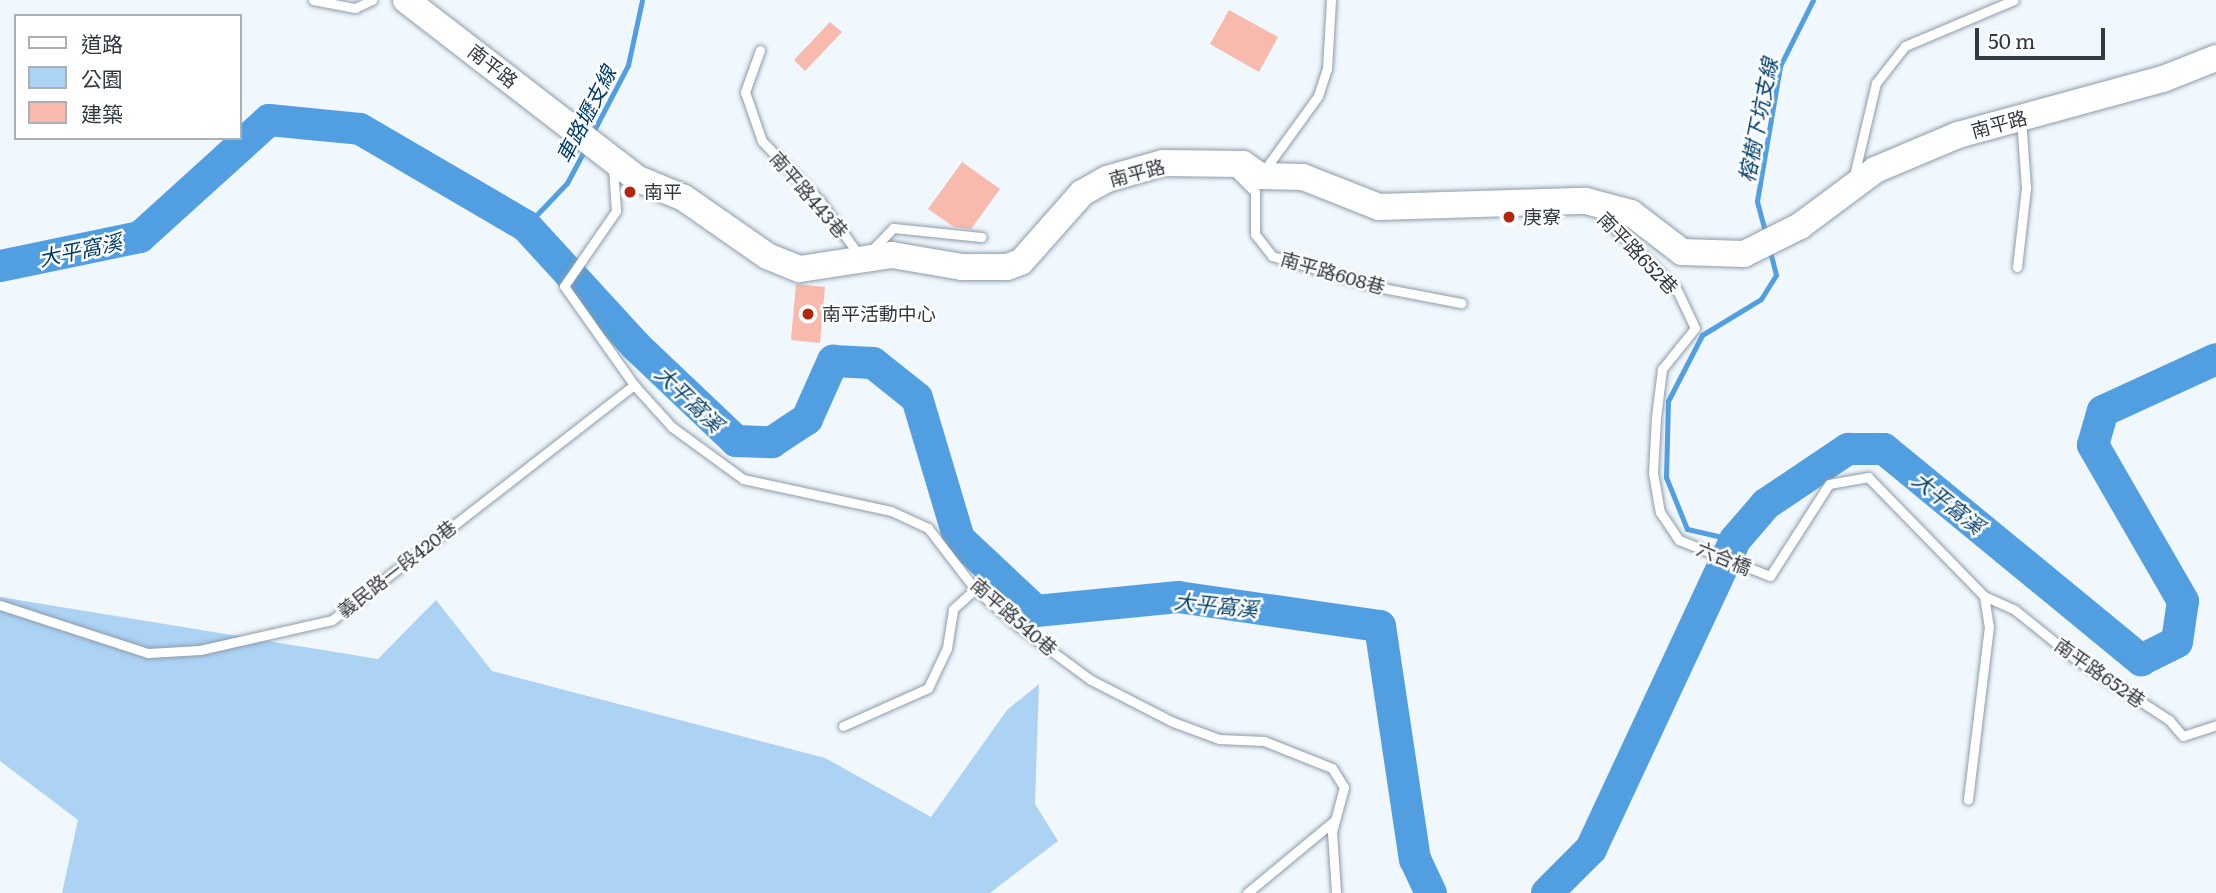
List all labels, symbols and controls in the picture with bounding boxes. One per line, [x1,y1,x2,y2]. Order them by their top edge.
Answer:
legend [14,14,242,140]
scale bar [1978,14,2108,58]
text: 50 m [1988,24,2035,55]
text: 道路 [81,27,123,58]
street label: 南平路 [464,39,522,93]
water label: 榕樹下坑支線 [1733,56,1781,184]
text: 公園 [81,62,123,93]
water label: 車路壢支線 [550,62,620,166]
text: 建築 [81,97,123,128]
street label: 南平路 [1969,106,2029,142]
street label: 南平路443巷 [765,147,853,243]
street label: 南平路 [1107,155,1167,191]
place label: 南平 [644,181,682,203]
marker: 南平 [622,184,638,200]
place label: 庚寮 [1523,206,1561,228]
street label: 南平路652巷 [1593,207,1683,299]
marker: 庚寮 [1501,209,1517,225]
water label: 大平窩溪 [36,228,124,270]
street label: 南平路608巷 [1278,247,1388,299]
place label: 南平活動中心 [822,303,936,325]
marker: 南平活動中心 [800,306,816,322]
water label: 大平窩溪 [651,360,729,436]
water label: 大平窩溪 [1908,466,1990,538]
street label: 義民路一段420巷 [333,515,461,623]
street label: 六合橋 [1693,537,1755,579]
street label: 南平路540巷 [966,573,1062,661]
water label: 大平窩溪 [1173,587,1259,621]
street label: 南平路652巷 [2050,633,2150,713]

